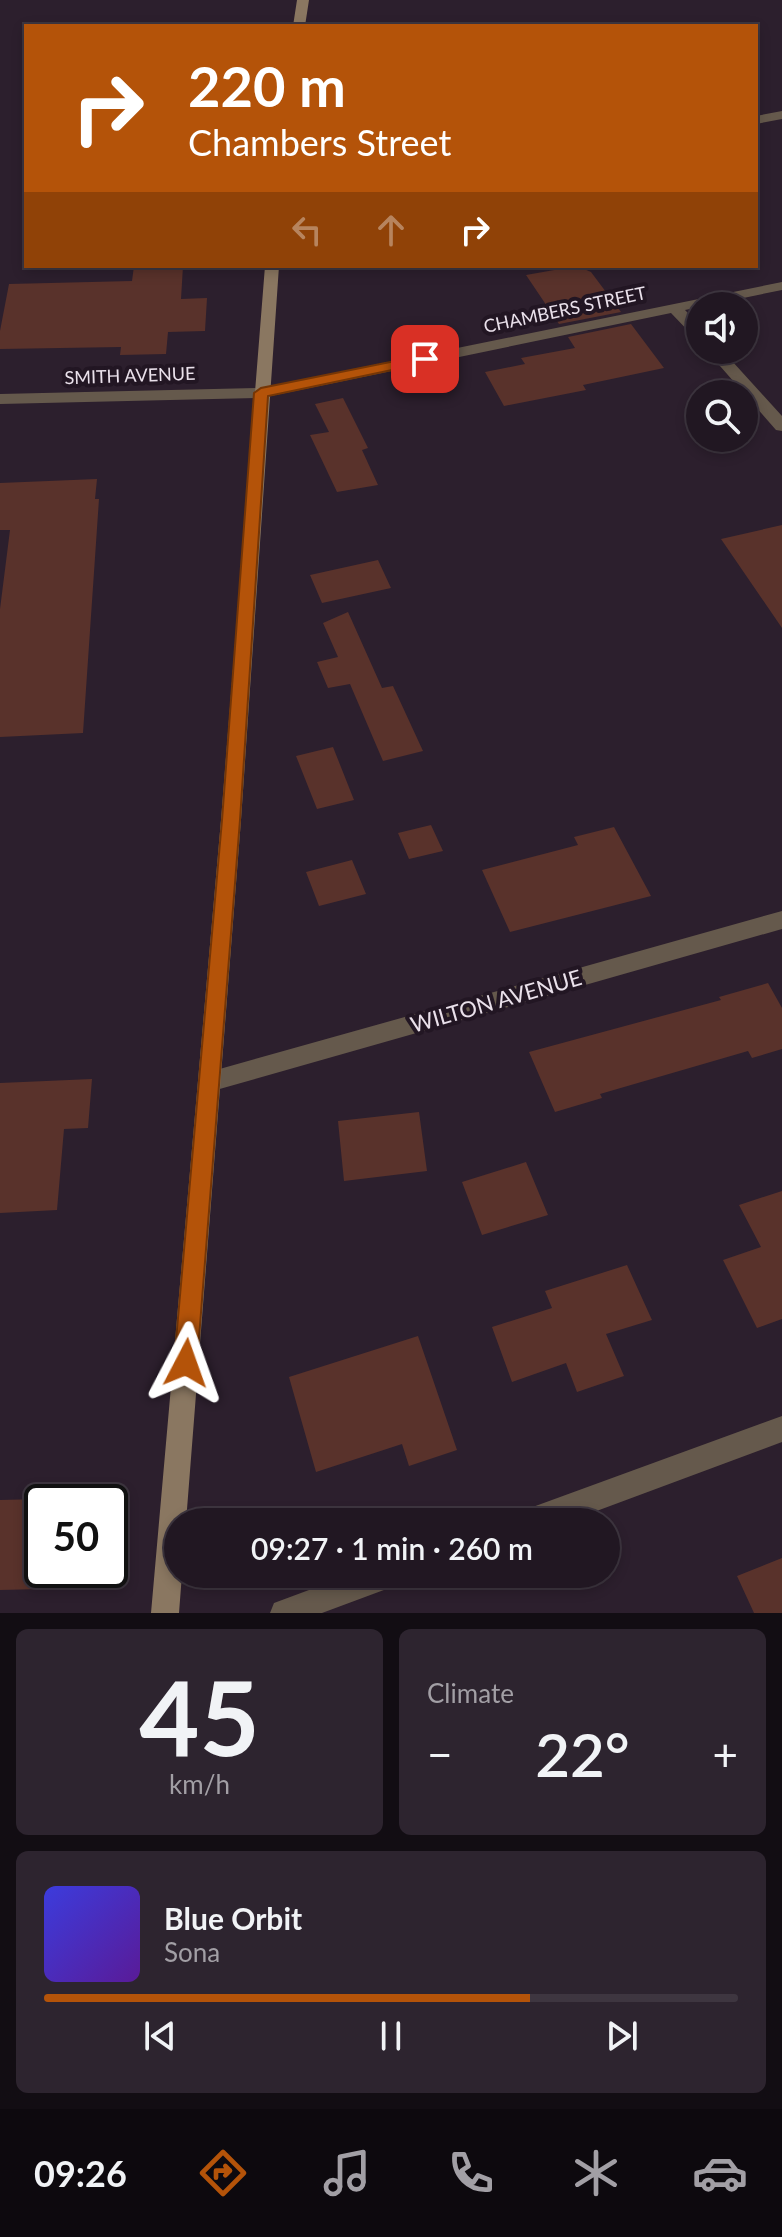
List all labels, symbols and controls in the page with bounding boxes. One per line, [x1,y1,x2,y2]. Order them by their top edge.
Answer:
text: 220 m [188,52,346,119]
icon: right [56,56,160,160]
text: Chambers Street [188,120,451,164]
icon: left [285,208,329,252]
icon: ahead [369,208,413,252]
icon: right [453,208,497,252]
street label: CHAMBERS STREET [482,281,648,337]
map controls [686,292,758,452]
button: sound [686,292,758,364]
pin [391,325,459,393]
icon: arrive [403,337,447,381]
street label: SMITH AVENUE [64,362,196,388]
button: search [686,380,758,452]
street label: WILTON AVENUE [407,963,585,1038]
position arrow [144,1321,228,1405]
speed limit sign: 50 [24,1484,128,1588]
text: 09:27 · 1 min · 260 m [251,1530,533,1566]
text: 45 [139,1653,260,1778]
text: Climate [427,1677,514,1709]
text: 22° [535,1718,630,1790]
text: − [427,1728,453,1780]
text: + [712,1728,738,1780]
text: km/h [169,1768,230,1800]
text: Blue Orbit [164,1900,302,1936]
text: Sona [164,1936,220,1968]
icon: previous [138,2014,182,2058]
icon: pause [369,2014,413,2058]
icon: next [600,2014,644,2058]
icon: directions [195,2145,251,2201]
icon: music [319,2145,375,2201]
icon: phone [443,2145,499,2201]
icon: climate [568,2145,624,2201]
icon: car [692,2145,748,2201]
text: 09:26 [34,2151,127,2195]

